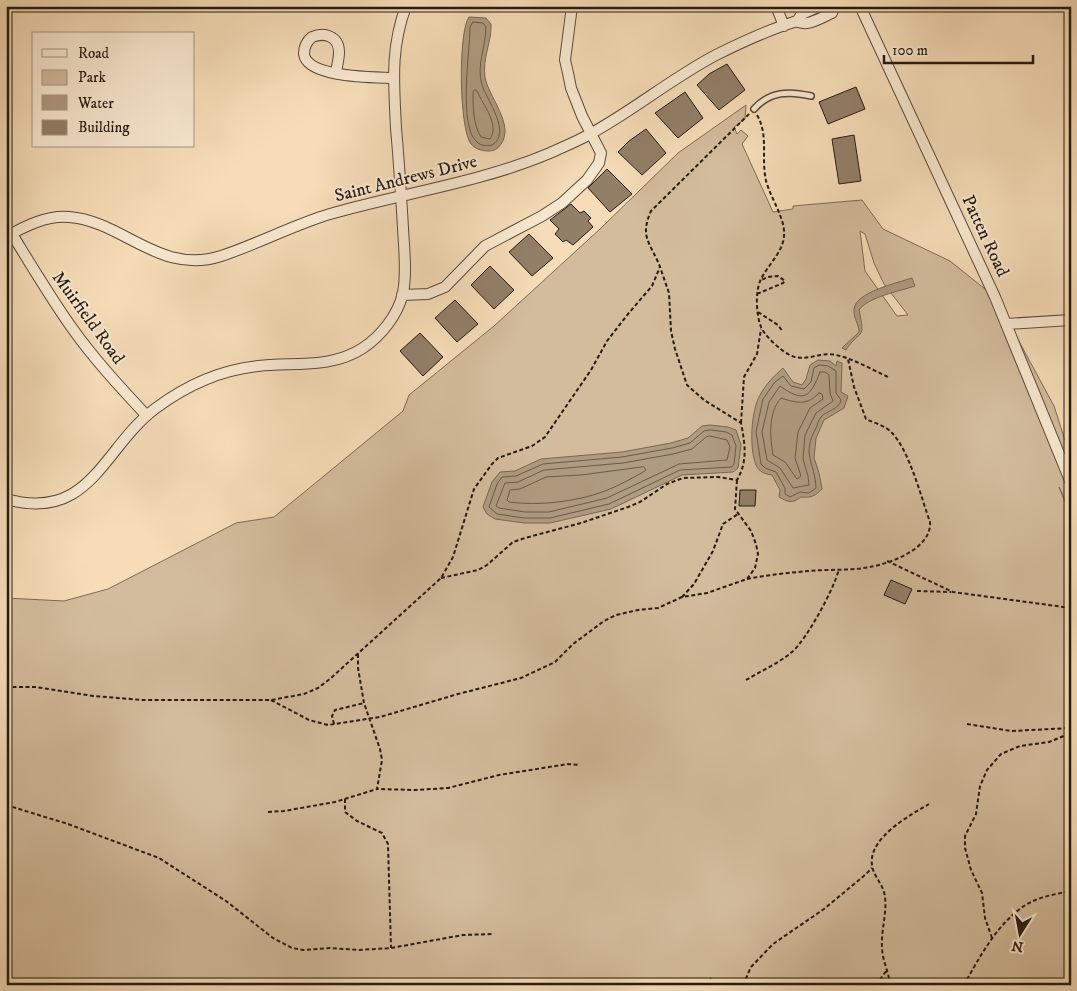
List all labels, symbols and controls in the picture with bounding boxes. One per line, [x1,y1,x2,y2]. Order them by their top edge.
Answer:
legend [32,32,195,148]
scale bar [884,32,1033,64]
text: 100 m [892,41,928,60]
text: Road [78,44,110,63]
text: Park [78,68,107,87]
text: Water [77,94,114,113]
text: Building [78,118,130,137]
street label: Saint Andrews Drive [332,151,480,207]
street label: Patten Road [957,192,1013,280]
street label: Muirfield Road [47,267,129,369]
north arrow [994,908,1044,958]
text: N [1010,936,1025,956]

